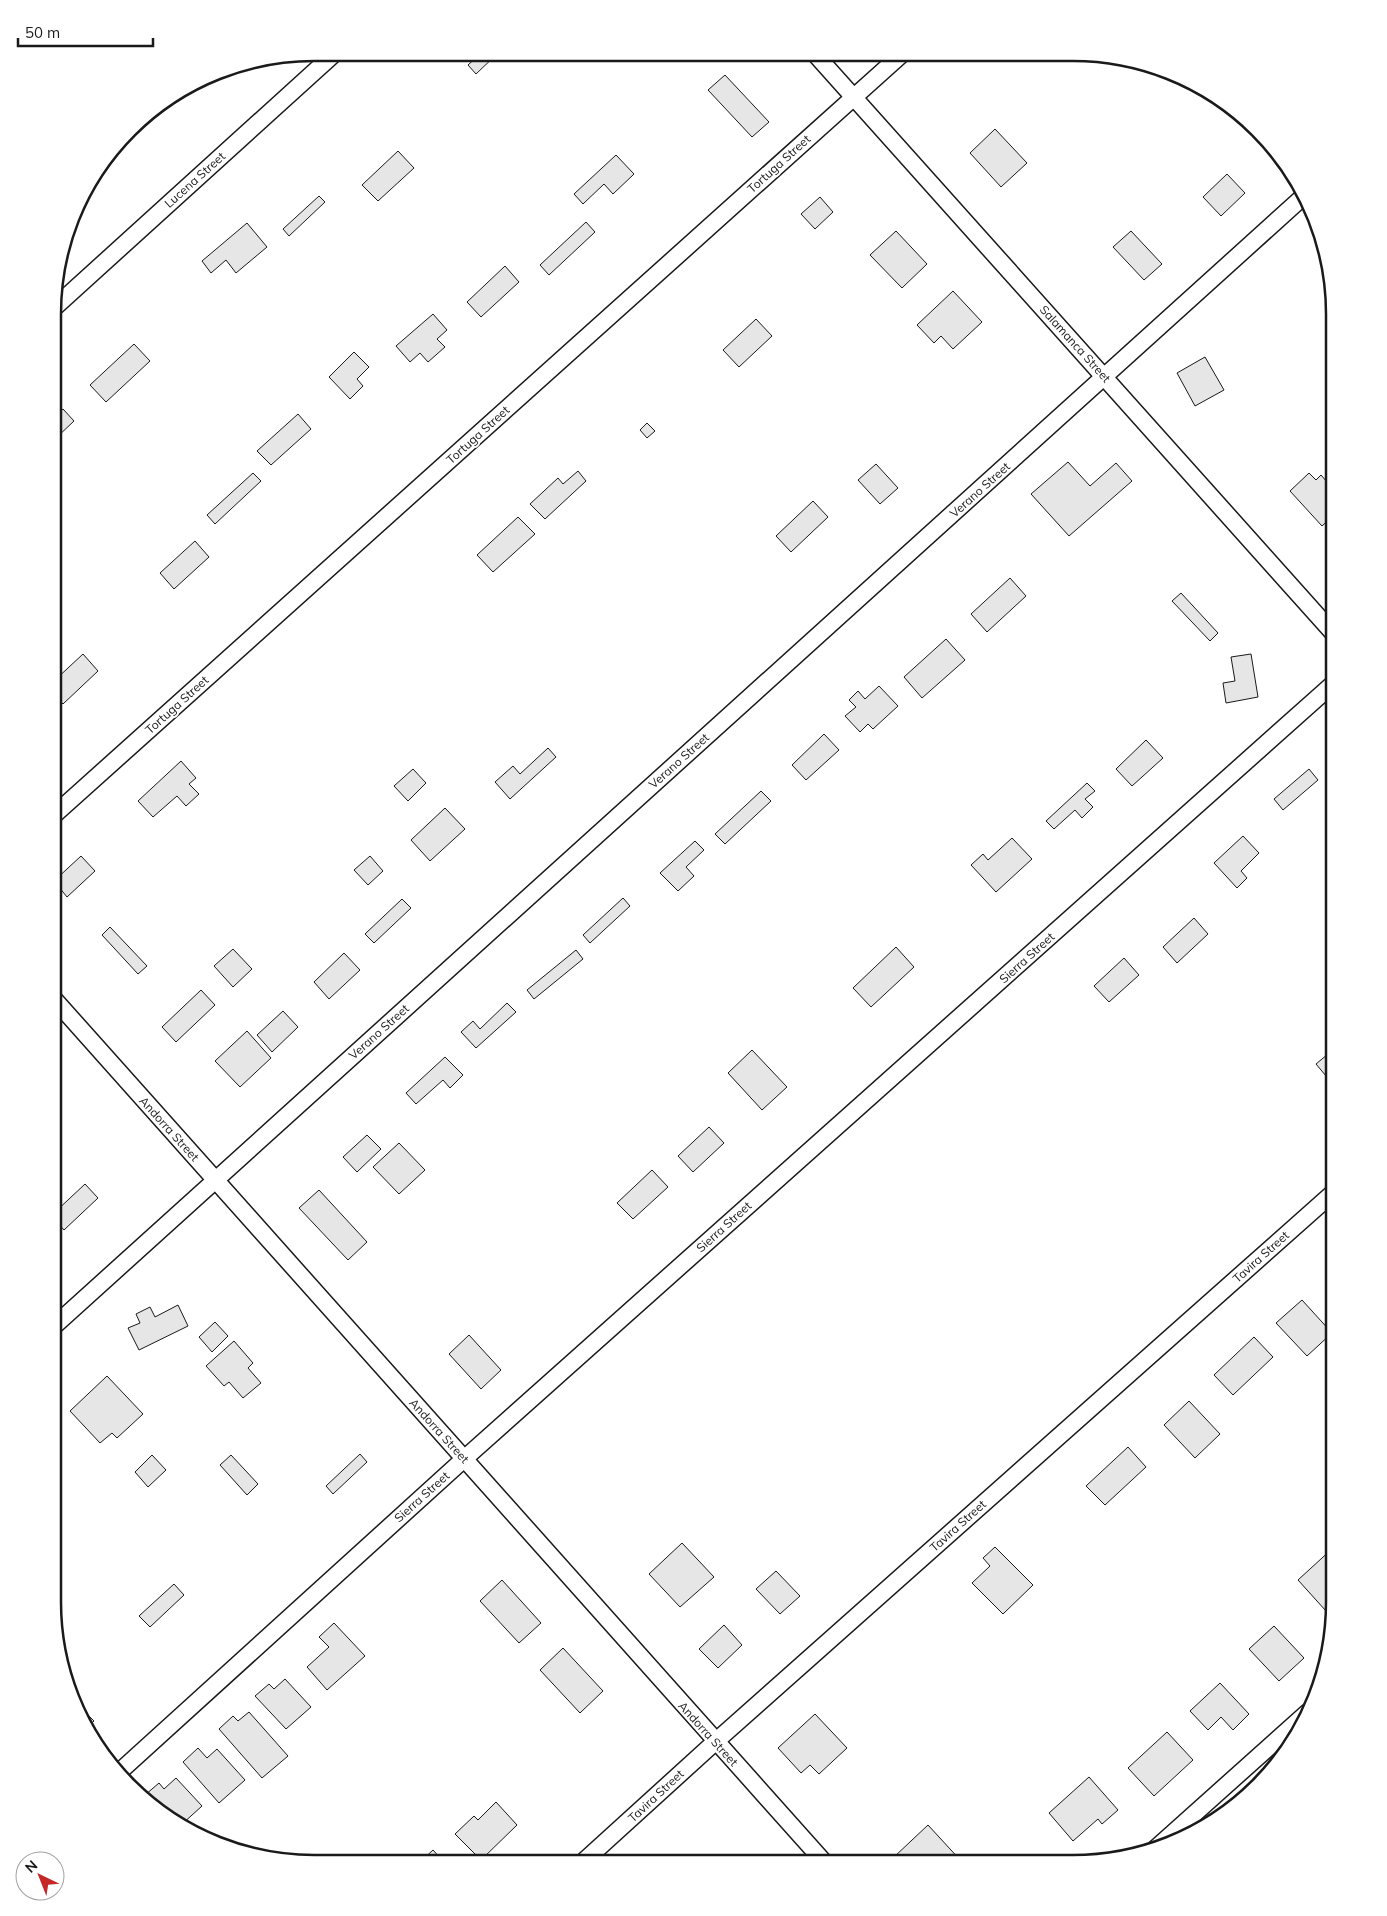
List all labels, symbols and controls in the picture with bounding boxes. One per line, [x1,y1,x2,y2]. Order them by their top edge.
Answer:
scale bar [18,15,152,47]
text: 50 m [25,23,60,42]
street label: Tortuga Street [744,131,813,196]
street label: Lucena Street [161,149,228,211]
street label: Salamanca Street [1037,302,1114,385]
street label: Tortuga Street [443,402,512,467]
street label: Verano Street [946,459,1013,521]
street label: Tortuga Street [142,672,211,737]
street label: Verano Street [645,730,712,792]
street label: Sierra Street [996,929,1057,986]
street label: Verano Street [345,1001,412,1063]
street label: Andorra Street [136,1093,202,1164]
street label: Sierra Street [693,1198,754,1255]
street label: Tavira Street [1229,1227,1292,1286]
street label: Andorra Street [406,1395,472,1466]
street label: Sierra Street [391,1468,452,1525]
street label: Tavira Street [926,1496,989,1555]
street label: Andorra Street [675,1698,741,1769]
street label: Tavira Street [625,1766,687,1825]
north arrow [15,1851,65,1901]
text: N [21,1856,41,1877]

